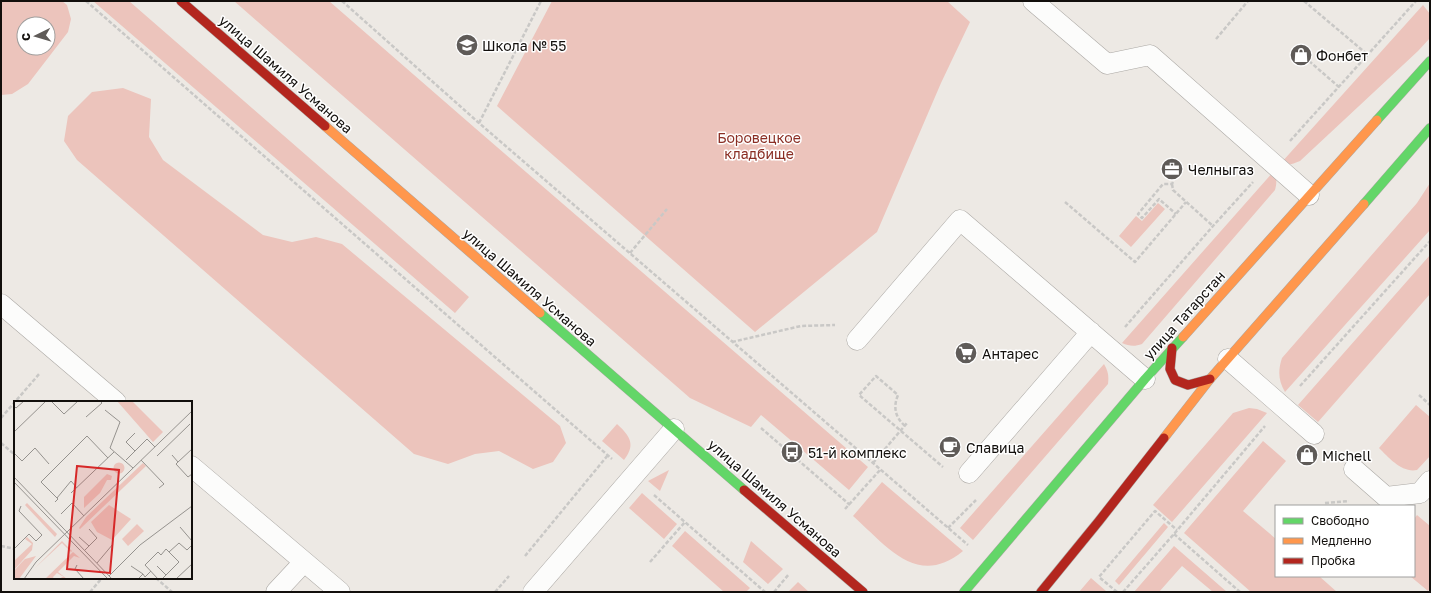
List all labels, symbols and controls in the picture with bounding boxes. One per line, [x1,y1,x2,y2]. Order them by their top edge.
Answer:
street label: улица Шамиля Усманова [216,11,356,137]
north arrow [16,16,56,56]
text: С [19,32,32,41]
school or university icon: Школа № 55 [454,32,480,58]
place label: Школа № 55 [482,37,566,54]
shop icon: Фонбет [1288,42,1314,68]
place label: Фонбет [1316,47,1368,64]
park label: Боровецкое кладбище [717,129,801,162]
office icon: Челныгаз [1159,156,1185,182]
place label: Челныгаз [1188,161,1254,178]
street label: улица Шамиля Усманова [460,224,600,350]
street label: улица Татарстан [1140,267,1228,363]
supermarket icon: Антарес [953,340,979,366]
place label: Антарес [982,345,1039,362]
inset map [14,401,192,579]
cafe icon: Славица [937,434,963,460]
street label: улица Шамиля Усманова [705,435,845,561]
bus stop icon: 51-й комплекс [779,439,805,465]
place label: Славица [966,439,1024,456]
shop icon: Michell [1294,442,1320,468]
place label: 51-й комплекс [808,444,907,461]
place label: Michell [1322,447,1371,464]
legend [1275,505,1415,577]
text: Свободно [1311,513,1369,528]
text: Медленно [1311,533,1371,548]
text: Пробка [1311,553,1355,568]

